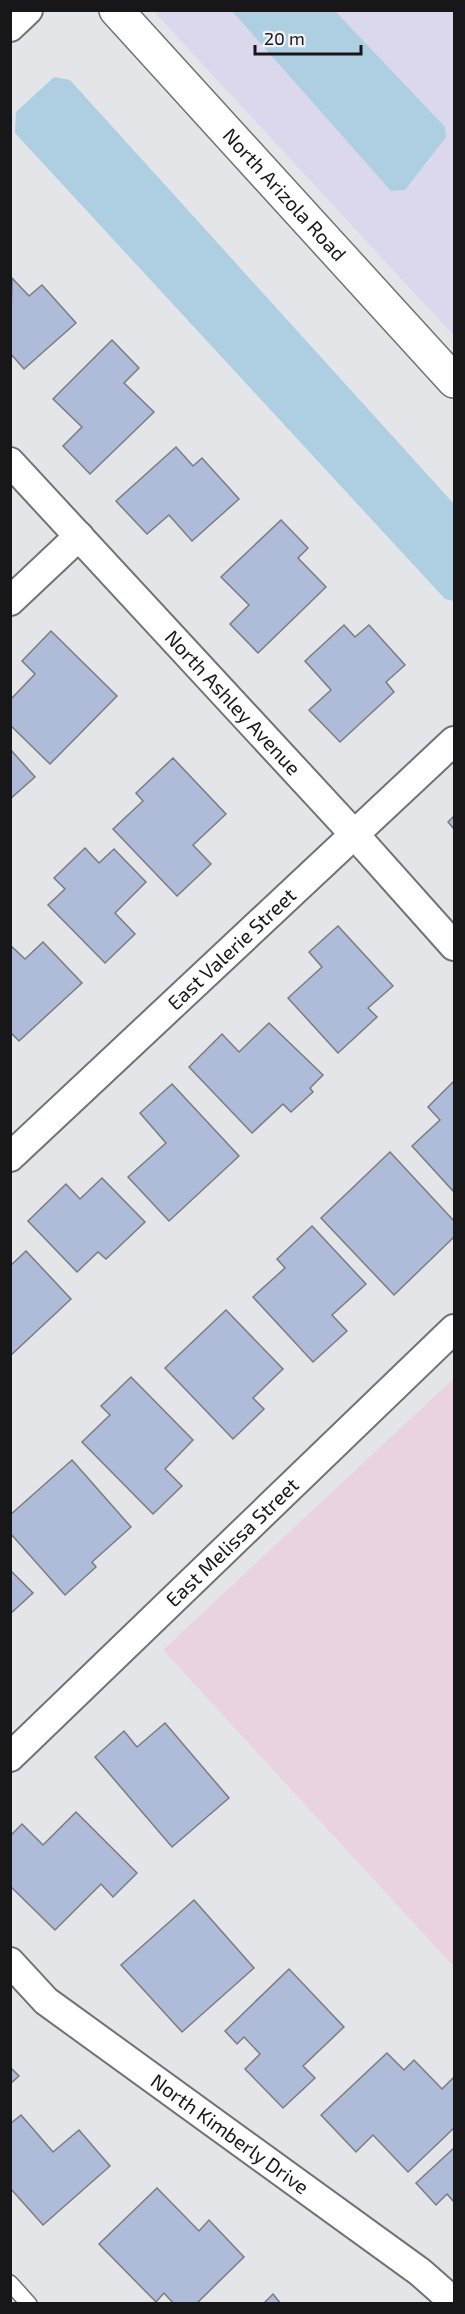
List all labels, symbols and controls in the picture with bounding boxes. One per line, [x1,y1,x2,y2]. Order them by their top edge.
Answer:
scale bar [255,18,362,56]
text: 20 m [264,27,305,49]
street label: North Arizola Road [219,123,352,266]
street label: North Ashley Avenue [161,625,306,780]
street label: East Valerie Street [162,882,301,1014]
street label: East Melissa Street [160,1472,303,1611]
street label: North Kimberly Drive [147,2068,314,2199]

